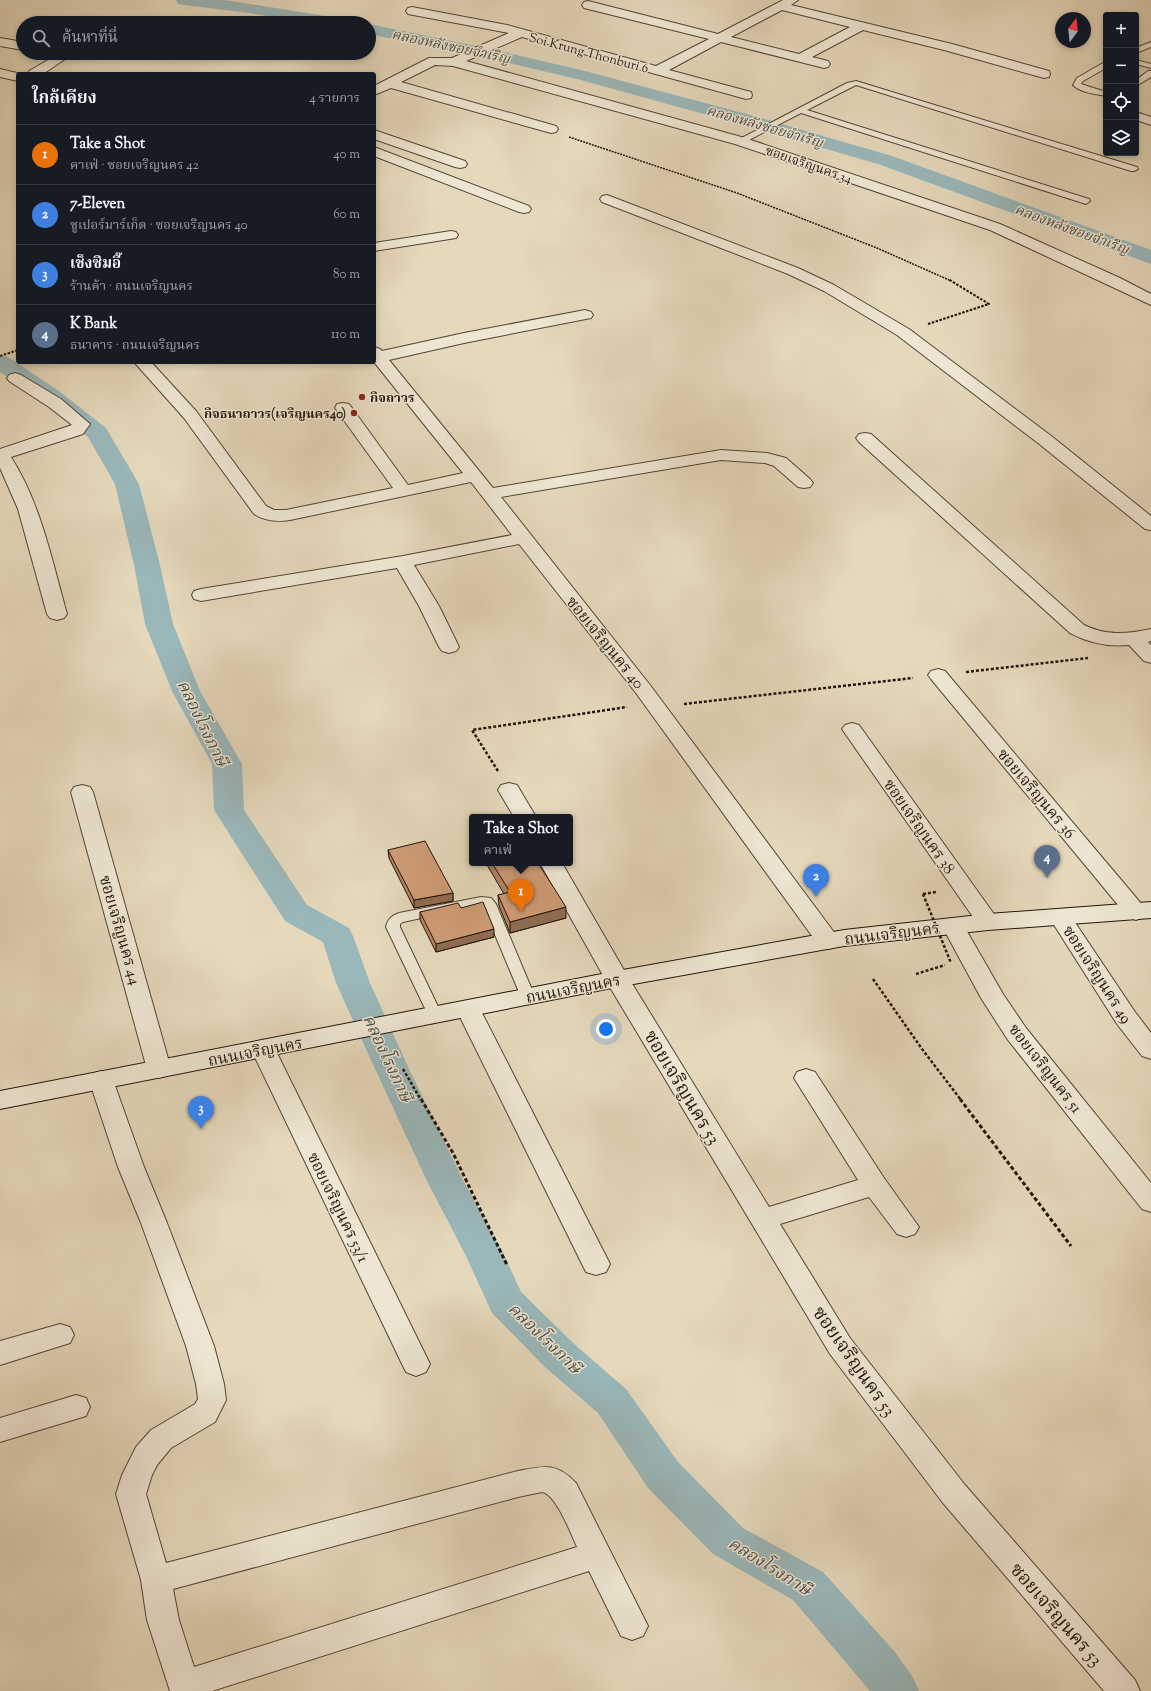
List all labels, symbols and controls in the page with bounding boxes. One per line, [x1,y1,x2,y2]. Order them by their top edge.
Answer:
north arrow [1055,12,1091,48]
map controls [1103,12,1139,156]
button: + [1103,12,1139,48]
search box [16,16,376,60]
water label: คลองหลังซอยจำเริญ [390,26,512,70]
icon: search [30,27,52,49]
text: ค้นหาที่นี่ [62,28,118,49]
street label: Soi Krung Thonburi 6 [527,29,650,79]
button: − [1103,48,1139,84]
button: locate [1103,84,1139,120]
text: ใกล้เคียง [32,87,97,111]
text: 4 รายการ [309,90,360,108]
water label: คลองหลังซอยจำเริญ [704,102,826,154]
button: layers [1103,120,1139,156]
text: Take a Shot [70,134,145,155]
street label: ซอยเจริญนคร 34 [763,143,855,189]
text: 1 [43,146,47,164]
text: 40 m [333,146,360,164]
text: คาเฟ่ · ซอยเจริญนคร 42 [70,157,199,175]
text: 7-Eleven [70,194,125,215]
water label: คลองหลังซอยจำเริญ [1011,201,1132,261]
text: 2 [42,206,48,224]
text: 60 m [333,206,360,224]
text: ซูเปอร์มาร์เก็ต · ซอยเจริญนคร 40 [70,217,248,235]
text: เช็งซิมอี๊ [70,254,121,275]
text: 3 [42,266,48,284]
text: 80 m [333,266,360,284]
text: ร้านค้า · ถนนเจริญนคร [70,278,193,296]
text: K Bank [70,314,117,335]
text: 4 [42,326,48,344]
text: 110 m [331,326,360,344]
text: ธนาคาร · ถนนเจริญนคร [70,337,200,355]
place label: กิจถาวร [370,390,415,408]
marker: กิจถาวร [357,392,367,402]
place label: กิจธนาถาวร(เจริญนคร40) [204,406,346,424]
marker: กิจธนาถาวร(เจริญนคร40) [349,408,359,418]
street label: ซอยเจริญนคร 40 [559,592,649,695]
water label: คลองโรงภาษี [170,676,235,773]
street label: ซอยเจริญนคร 36 [990,745,1080,845]
street label: ซอยเจริญนคร 38 [877,775,959,880]
popup [469,814,573,866]
text: Take a Shot [483,819,559,840]
text: คาเฟ่ [483,842,512,860]
pin: 4 [1034,845,1060,878]
pin: 2 [803,864,829,897]
street label: ซอยเจริญนคร 44 [92,873,145,988]
pin: 1 [508,879,534,912]
street label: ถนนเจริญนคร [843,918,941,953]
street label: ซอยเจริญนคร 49 [1056,922,1136,1029]
street label: ถนนเจริญนคร [524,970,623,1011]
water label: คลองโรงภาษี [355,1010,419,1108]
your location [596,1019,616,1039]
street label: ซอยเจริญนคร 51 [1002,1020,1087,1120]
street label: ซอยเจริญนคร 53 [636,1026,726,1151]
street label: ถนนเจริญนคร [206,1033,305,1074]
pin: 3 [188,1096,214,1129]
street label: ซอยเจริญนคร 53/1 [300,1149,374,1268]
water label: คลองโรงภาษี [502,1297,588,1382]
street label: ซอยเจริญนคร 53 [805,1302,901,1423]
water label: คลองโรงภาษี [723,1531,817,1603]
street label: ซอยเจริญนคร 53 [1002,1558,1108,1673]

